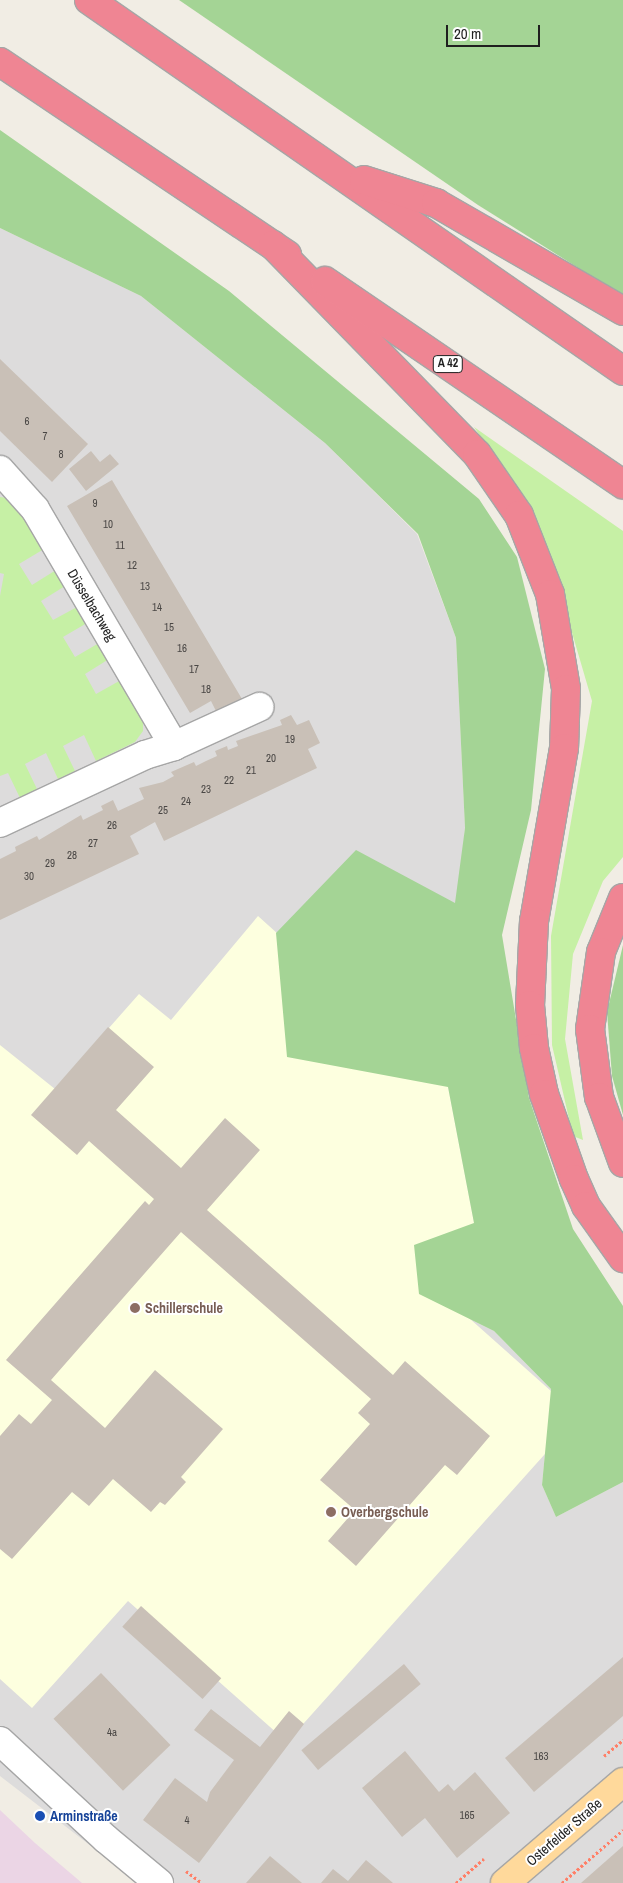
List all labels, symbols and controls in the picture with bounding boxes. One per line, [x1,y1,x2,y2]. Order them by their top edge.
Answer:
scale bar [448,15,542,47]
text: 20 m [454,23,481,44]
road number: A 42 [432,354,464,374]
house number: 6 [24,414,30,428]
house number: 7 [42,429,48,443]
house number: 8 [58,447,64,461]
house number: 9 [92,496,98,510]
house number: 10 [103,517,113,531]
house number: 11 [115,538,125,552]
house number: 12 [127,558,137,572]
street label: Düsselbachweg [64,566,120,644]
house number: 13 [140,579,150,593]
house number: 14 [152,600,162,614]
house number: 15 [164,620,174,634]
house number: 16 [177,641,187,655]
house number: 17 [189,662,199,676]
house number: 18 [201,682,211,696]
house number: 19 [285,732,295,746]
house number: 20 [266,751,276,765]
house number: 21 [246,763,256,777]
house number: 22 [224,773,234,787]
house number: 23 [201,782,211,796]
house number: 24 [181,794,191,808]
house number: 25 [158,803,168,817]
house number: 26 [107,818,117,832]
house number: 27 [88,836,98,850]
house number: 28 [67,848,77,862]
house number: 29 [45,856,55,870]
house number: 30 [24,869,34,883]
place label: Schillerschule [145,1300,223,1316]
marker: Schillerschule [129,1302,141,1314]
place label: Overbergschule [341,1504,428,1520]
marker: Overbergschule [325,1506,337,1518]
house number: 4a [107,1725,117,1739]
house number: 163 [533,1749,549,1763]
street label: Osterfelder Straße [523,1795,605,1869]
place label: Arminstraße [50,1808,118,1824]
house number: 165 [459,1808,475,1822]
marker: Arminstraße [34,1810,46,1822]
house number: 4 [184,1813,190,1827]

